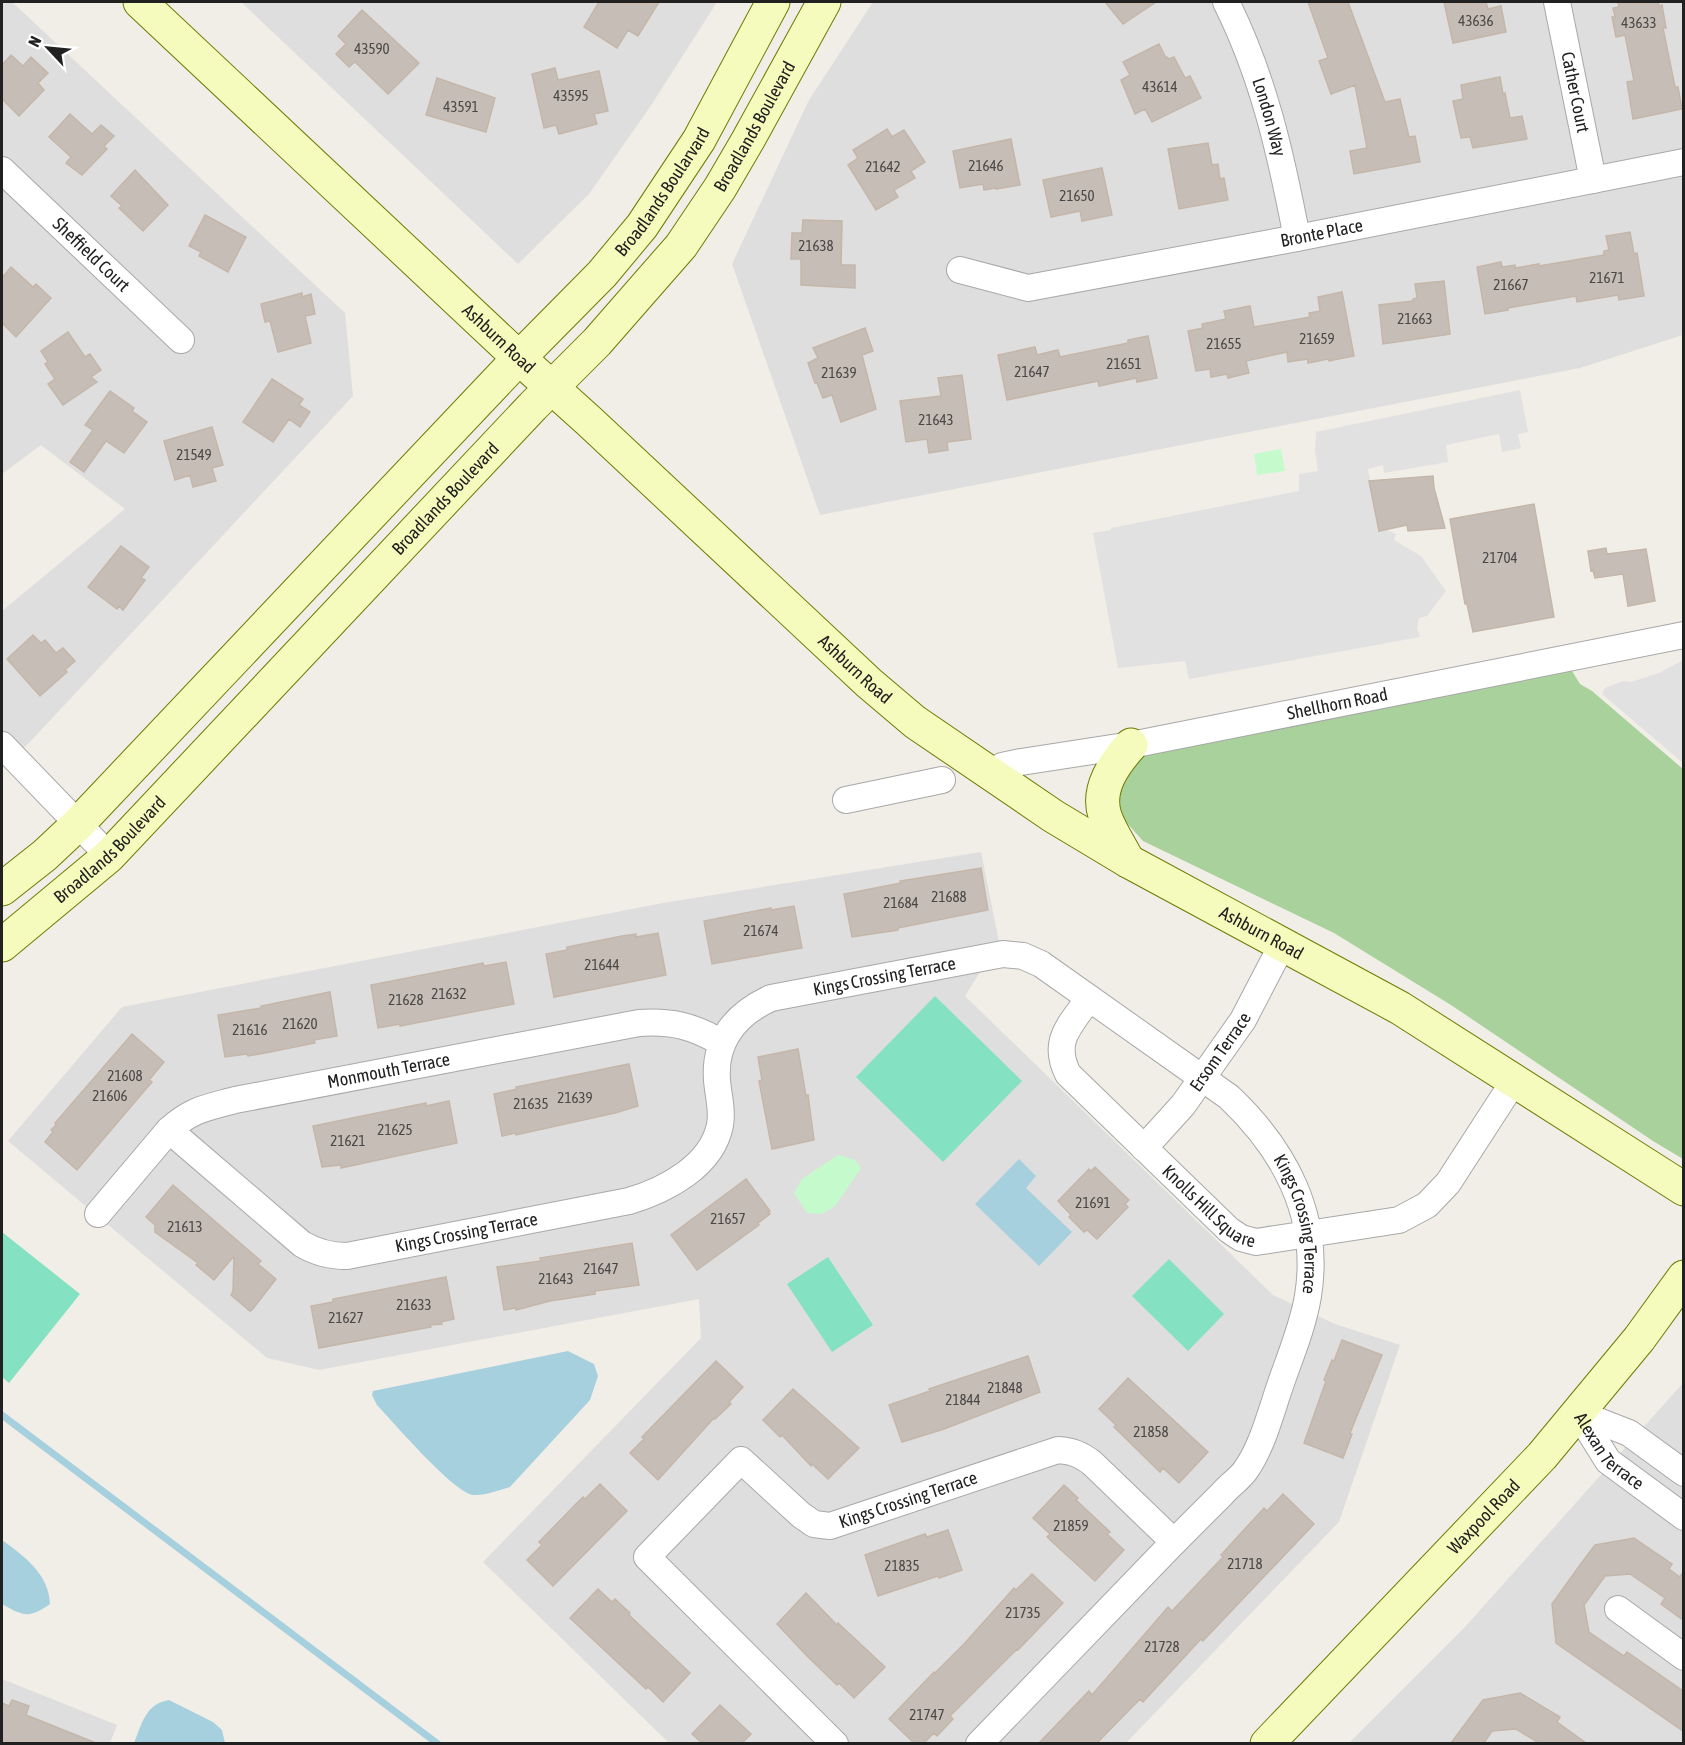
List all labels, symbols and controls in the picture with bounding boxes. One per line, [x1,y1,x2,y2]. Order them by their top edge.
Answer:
house number: 43636 [1458,12,1494,29]
house number: 43633 [1621,14,1657,31]
north arrow [18,18,78,78]
text: N [24,33,45,50]
house number: 43590 [354,40,390,57]
street label: Cather Court [1557,50,1594,134]
street label: Broadlands Boulevard [709,57,799,195]
street label: London Way [1248,75,1290,158]
house number: 43614 [1142,78,1178,95]
house number: 43595 [553,87,589,104]
house number: 43591 [443,98,479,115]
street label: Broadlands Boularvard [610,124,714,260]
house number: 21646 [968,157,1004,174]
house number: 21642 [865,158,901,175]
house number: 21650 [1059,187,1095,204]
street label: Sheffield Court [49,213,134,296]
street label: Bronte Place [1279,214,1365,251]
house number: 21638 [798,237,834,254]
house number: 21671 [1589,269,1625,286]
house number: 21667 [1493,276,1529,293]
street label: Ashburn Road [458,299,540,378]
house number: 21663 [1397,310,1433,327]
house number: 21659 [1299,330,1335,347]
house number: 21655 [1206,335,1242,352]
house number: 21651 [1106,355,1142,372]
house number: 21647 [1014,363,1050,380]
house number: 21639 [821,364,857,381]
house number: 21643 [918,411,954,428]
street label: Broadlands Boulevard [387,438,503,559]
house number: 21549 [176,446,212,463]
house number: 21704 [1482,549,1518,566]
street label: Ashburn Road [814,630,896,708]
street label: Shellhorn Road [1285,683,1389,724]
street label: Broadlands Boulevard [49,792,170,907]
house number: 21688 [931,888,967,905]
house number: 21684 [883,894,919,911]
street label: Ashburn Road [1216,902,1307,964]
house number: 21674 [743,922,779,939]
street label: Kings Crossing Terrace [811,952,957,1000]
house number: 21644 [584,956,620,973]
house number: 21632 [431,985,467,1002]
house number: 21628 [388,991,424,1008]
street label: Ersom Terrace [1185,1009,1255,1095]
house number: 21620 [282,1015,318,1032]
house number: 21616 [232,1021,268,1038]
street label: Monmouth Terrace [326,1048,452,1092]
house number: 21608 [107,1067,143,1084]
house number: 21606 [92,1087,128,1104]
house number: 21639 [557,1089,593,1106]
house number: 21635 [513,1095,549,1112]
house number: 21625 [377,1121,413,1138]
house number: 21621 [330,1132,366,1149]
street label: Kings Crossing Terrace [1270,1150,1322,1295]
street label: Knolls Hill Square [1158,1160,1258,1251]
house number: 21691 [1075,1194,1111,1211]
street label: Kings Crossing Terrace [393,1208,539,1256]
house number: 21657 [710,1210,746,1227]
house number: 21613 [167,1218,203,1235]
house number: 21647 [583,1260,619,1277]
house number: 21643 [538,1270,574,1287]
house number: 21633 [396,1296,432,1313]
house number: 21627 [328,1309,364,1326]
house number: 21848 [987,1379,1023,1396]
house number: 21844 [945,1391,981,1408]
street label: Alexan Terrace [1570,1409,1648,1494]
house number: 21858 [1133,1423,1169,1440]
street label: Kings Crossing Terrace [836,1467,980,1532]
street label: Waxpool Road [1443,1475,1524,1558]
house number: 21859 [1053,1517,1089,1534]
house number: 21718 [1227,1555,1263,1572]
house number: 21835 [884,1557,920,1574]
house number: 21735 [1005,1604,1041,1621]
house number: 21728 [1144,1638,1180,1655]
house number: 21747 [909,1706,945,1723]

